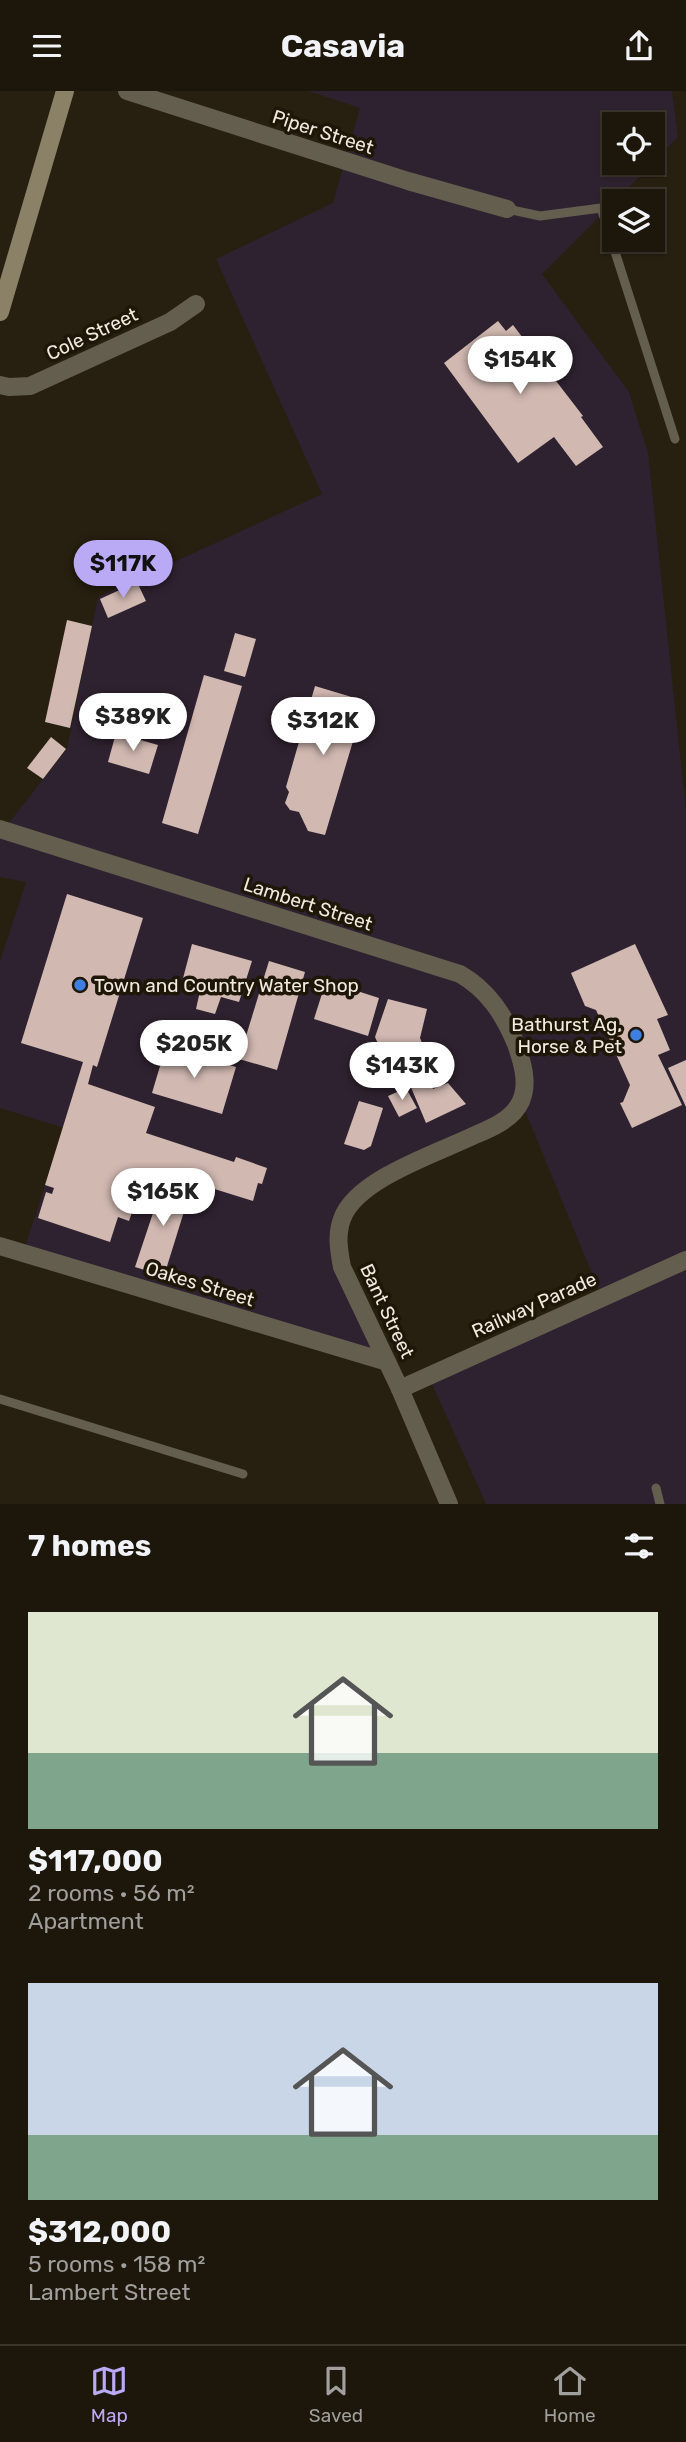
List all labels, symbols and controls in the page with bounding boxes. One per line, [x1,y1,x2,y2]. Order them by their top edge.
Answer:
icon: menu [28,27,66,65]
text: Casavia [281,27,405,65]
icon: share [620,27,658,65]
street label: Piper Street [269,105,377,159]
map controls [602,112,665,252]
button: locate [602,112,665,175]
button: layers [602,189,665,252]
street label: Cole Street [43,303,142,365]
pin: $154K [471,337,569,396]
text: $154K [484,345,556,373]
pin: $117K [74,540,172,600]
text: $117K [90,549,156,577]
pin: $389K [84,693,182,753]
pin: $312K [274,697,372,757]
text: $389K [95,702,171,730]
text: $312K [287,706,359,734]
street label: Lambert Street [241,872,376,936]
place label: Town and Country Water Shop [94,974,359,997]
marker: Town and Country Water Shop [72,977,88,993]
place label: Bathurst Ag, Horse & Pet [511,1013,623,1058]
pin: $205K [145,1021,243,1080]
marker: Bathurst Ag, Horse & Pet [628,1027,644,1043]
text: $205K [156,1029,232,1057]
pin: $143K [353,1042,451,1102]
text: $143K [366,1051,438,1079]
pin: $165K [114,1169,212,1228]
text: $165K [127,1177,199,1205]
street label: Oakes Street [143,1257,258,1312]
street label: Bant Street [355,1260,419,1362]
street label: Railway Parade [468,1267,600,1343]
icon: filters [620,1527,658,1565]
text: 7 homes [28,1528,151,1564]
icon: home [280,1658,406,1784]
text: $117,000 [28,1843,163,1879]
text: 2 rooms · 56 m² [28,1879,195,1907]
text: Apartment [28,1907,144,1935]
icon: home [280,2029,406,2155]
text: $312,000 [28,2214,171,2250]
text: 5 rooms · 158 m² [28,2250,205,2278]
text: Lambert Street [28,2278,191,2306]
tab: Map [90,2362,128,2427]
tab: Saved [309,2362,363,2427]
tab: Home [544,2362,596,2427]

